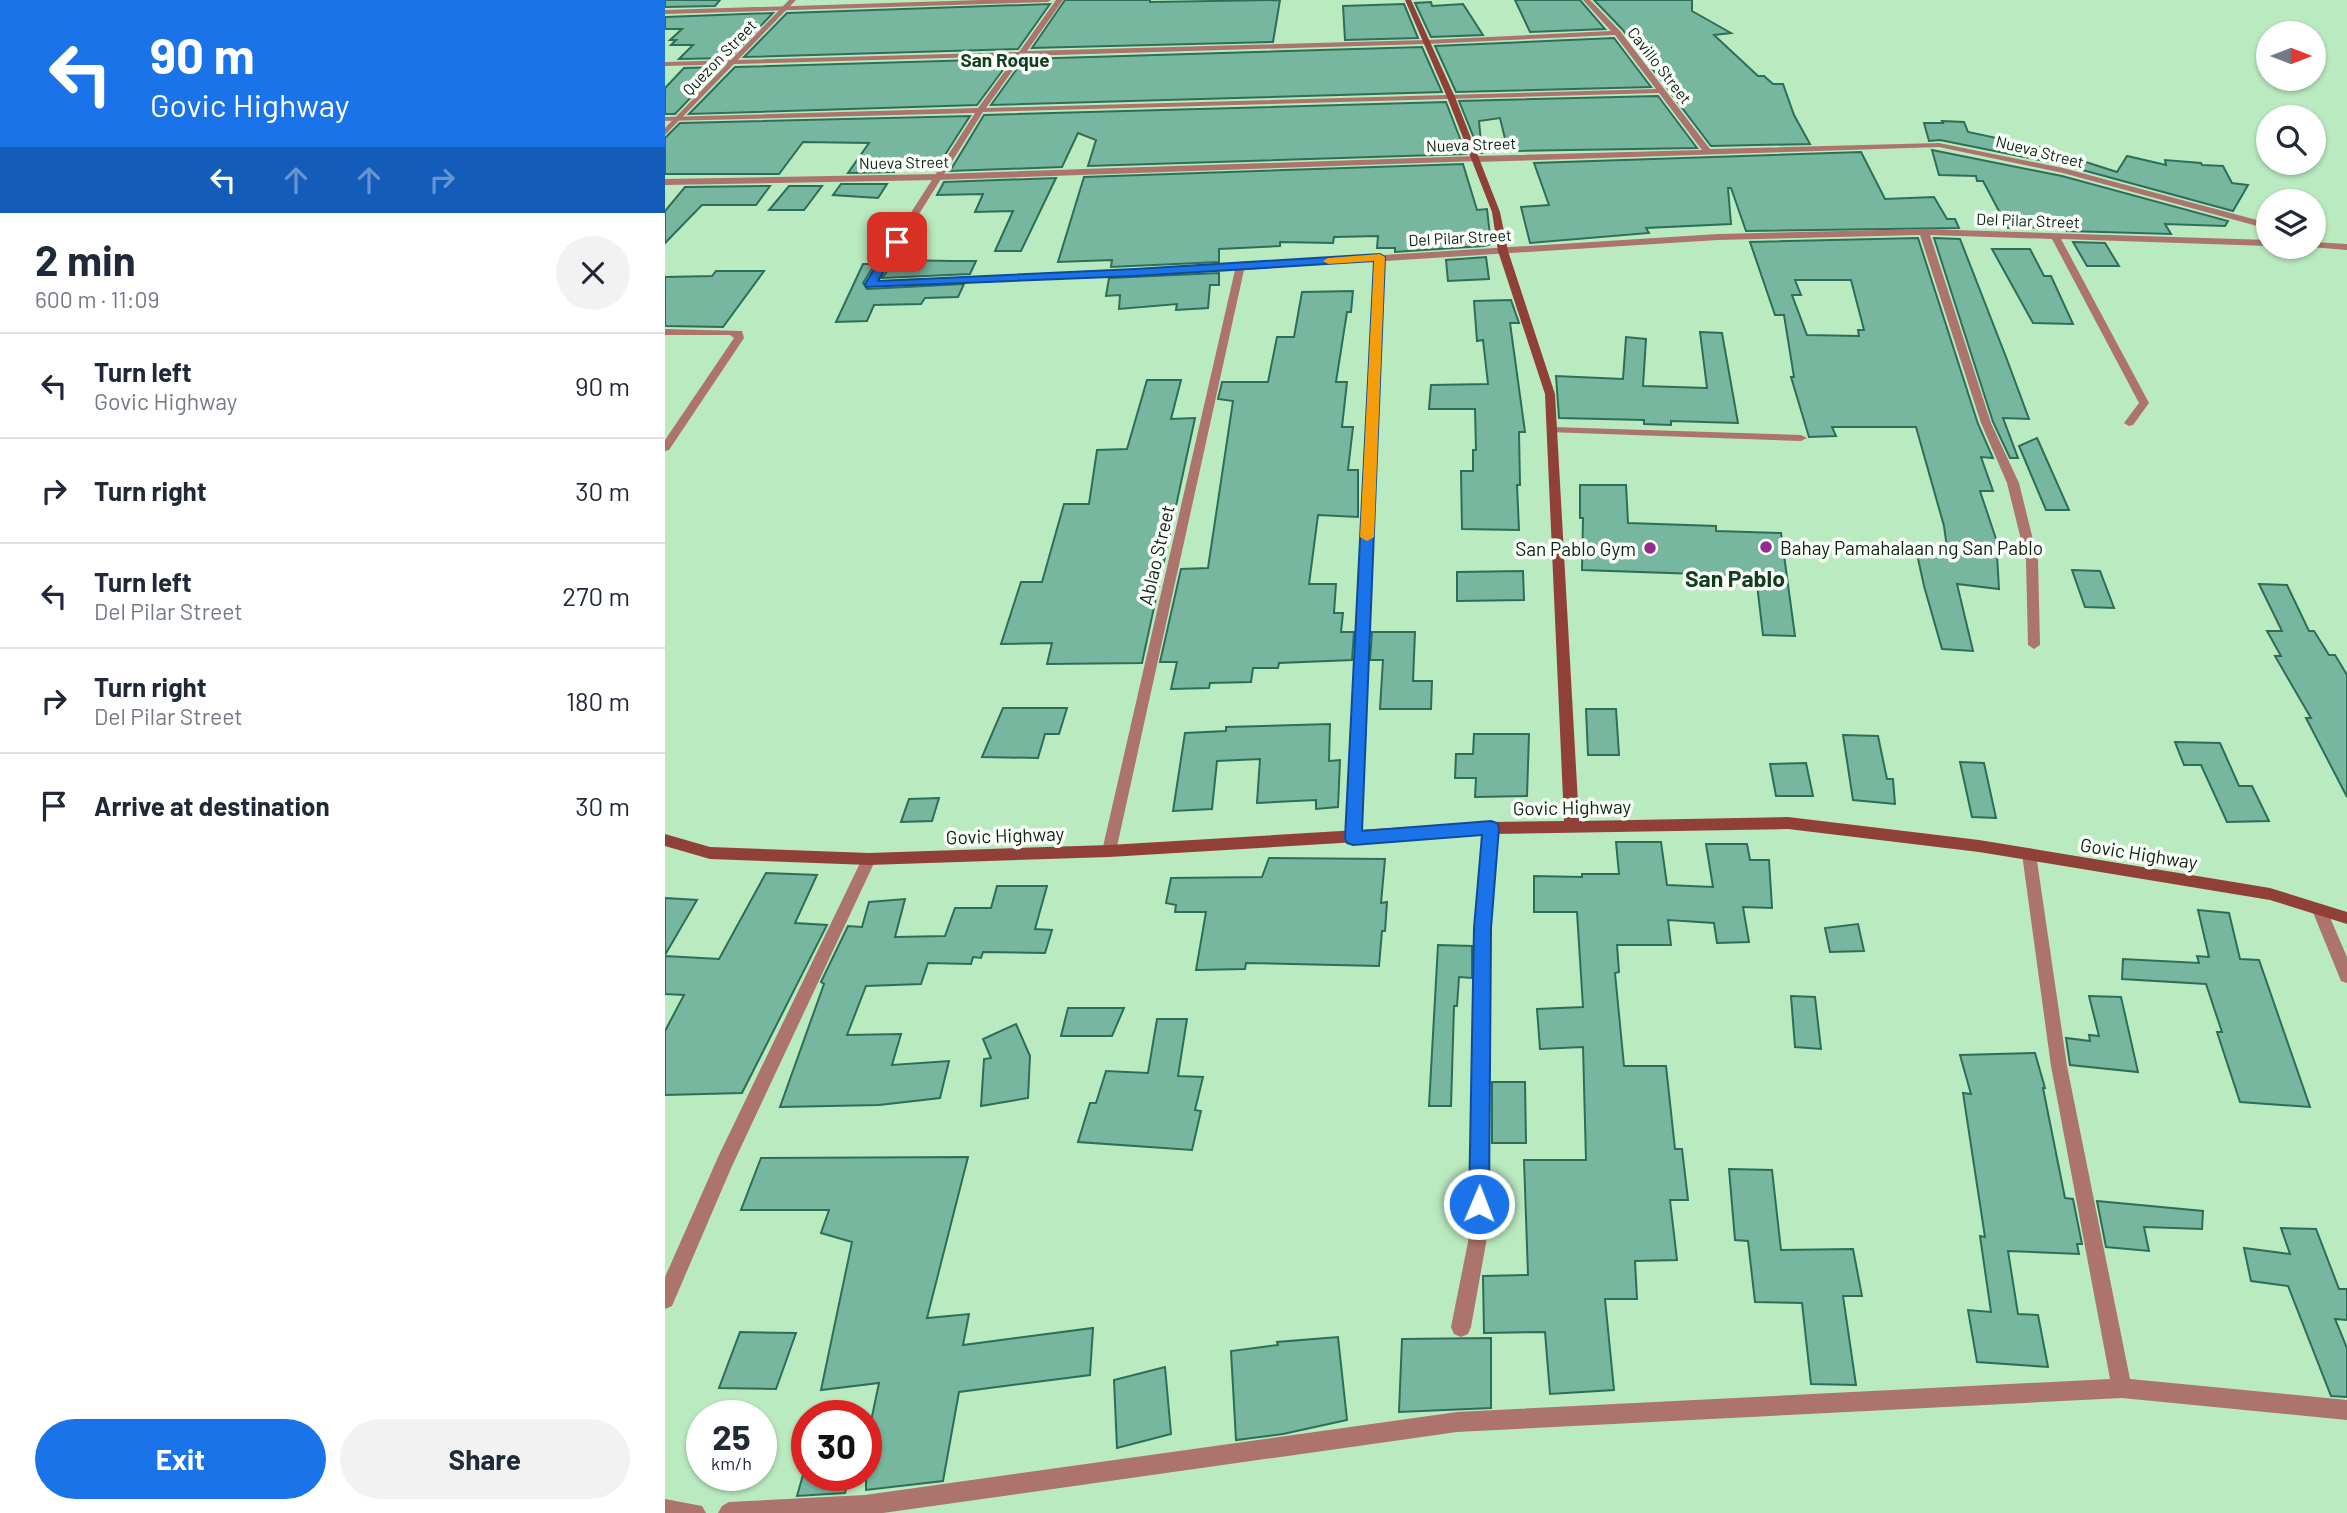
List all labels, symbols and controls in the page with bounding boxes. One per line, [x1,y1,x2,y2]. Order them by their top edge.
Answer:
street label: Quezon Street [678,15,760,99]
north arrow [2256,21,2326,91]
map controls [2256,21,2326,259]
street label: Cavillo Street [1624,23,1696,107]
text: 90 m [150,25,255,84]
icon: left [35,28,126,119]
district label: San Roque [960,48,1050,71]
text: Govic Highway [150,85,350,123]
button: search [2256,105,2326,175]
street label: Nueva Street [1994,131,2086,171]
street label: Nueva Street [1426,133,1516,155]
street label: Nueva Street [859,152,949,172]
icon: left [204,161,242,199]
icon: ahead [277,161,315,199]
icon: ahead [350,161,388,199]
icon: right [423,161,461,199]
button: layers [2256,189,2326,259]
street label: Del Pilar Street [1976,209,2080,231]
pin [867,212,927,272]
icon: arrive [878,223,916,261]
street label: Del Pilar Street [1408,225,1512,249]
text: 2 min [35,234,136,284]
button: close [556,236,630,310]
text: 600 m · 11:09 [35,285,159,313]
text: Turn left [94,356,192,387]
icon: left [35,367,73,405]
text: 90 m [575,370,630,401]
text: Govic Highway [94,387,237,415]
icon: right [35,472,73,510]
text: Turn right [94,475,207,506]
text: 30 m [575,475,630,506]
street label: Ablao Street [1133,503,1179,607]
place label: Bahay Pamahalaan ng San Pablo [1780,536,2043,559]
place label: San Pablo Gym [1515,537,1636,560]
marker: Bahay Pamahalaan ng San Pablo [1758,539,1774,555]
marker: San Pablo Gym [1642,540,1658,556]
district label: San Pablo [1685,564,1785,592]
text: Turn left [94,566,192,597]
icon: left [35,577,73,615]
text: 270 m [562,580,630,611]
text: Del Pilar Street [94,597,243,625]
text: Turn right [94,671,207,702]
icon: right [35,682,73,720]
text: 180 m [566,685,630,716]
text: Del Pilar Street [94,702,243,730]
icon: arrive [35,787,73,825]
text: Arrive at destination [94,790,330,821]
text: 30 m [575,790,630,821]
street label: Govic Highway [1513,794,1632,820]
street label: Govic Highway [945,821,1065,849]
street label: Govic Highway [2079,832,2200,874]
position arrow [1442,1167,1516,1241]
speed limit sign: 30 [791,1400,882,1491]
text: 25 [712,1415,751,1457]
button: Exit [35,1419,326,1499]
button: Share [340,1419,630,1499]
text: km/h [711,1452,752,1474]

